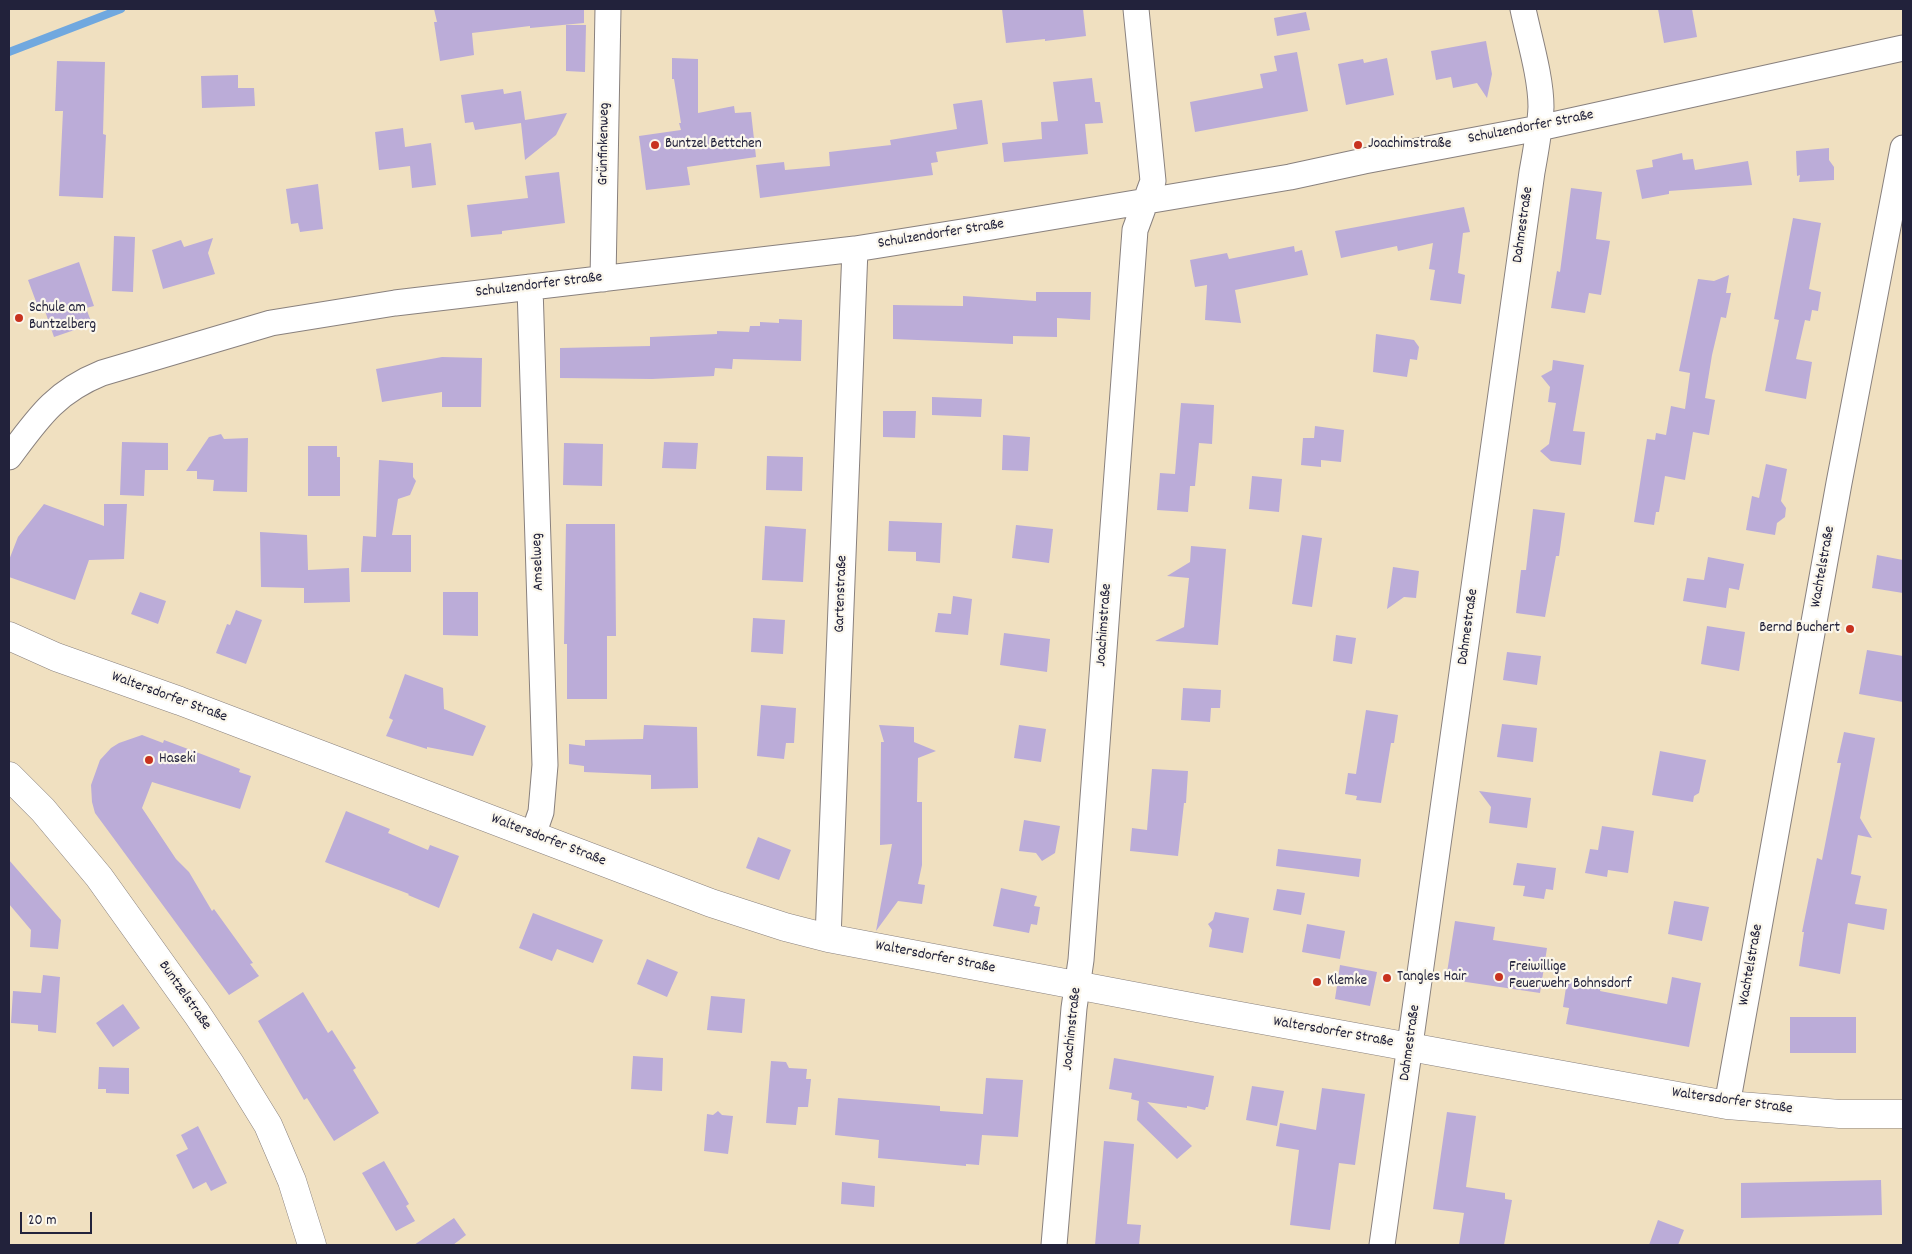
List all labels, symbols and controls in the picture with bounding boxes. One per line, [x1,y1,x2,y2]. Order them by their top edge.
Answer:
street label: Grünfinkenweg [595,102,615,186]
street label: Schulzendorfer Straße [1467,107,1595,149]
place label: Buntzel Bettchen [665,136,762,154]
place label: Joachimstraße [1368,136,1451,154]
marker: Buntzel Bettchen [649,139,661,151]
marker: Joachimstraße [1352,139,1364,151]
street label: Dahmestraße [1510,186,1538,264]
street label: Schulzendorfer Straße [877,216,1005,254]
street label: Schulzendorfer Straße [475,269,603,303]
place label: Schule am Buntzelberg [29,300,96,335]
marker: Schule am Buntzelberg [13,312,25,324]
street label: Wachtelstraße [1808,525,1840,609]
street label: Amselweg [529,533,549,591]
street label: Gartenstraße [832,555,852,633]
street label: Joachimstraße [1093,583,1117,667]
street label: Dahmestraße [1455,588,1483,666]
place label: Bernd Buchert [1759,620,1840,638]
marker: Bernd Buchert [1844,623,1856,635]
street label: Waltersdorfer Straße [109,669,229,727]
place label: Haseki [159,751,196,769]
marker: Haseki [143,754,155,766]
street label: Waltersdorfer Straße [488,811,608,871]
street label: Wachtelstraße [1736,923,1768,1007]
street label: Waltersdorfer Straße [873,938,997,978]
street label: Buntzelstraße [154,958,214,1034]
place label: Freiwillige Feuerwehr Bohnsdorf [1509,959,1632,994]
place label: Tangles Hair [1397,969,1466,987]
marker: Freiwillige Feuerwehr Bohnsdorf [1493,971,1505,983]
marker: Tangles Hair [1381,972,1393,984]
place label: Klemke [1327,973,1367,991]
marker: Klemke [1311,976,1323,988]
street label: Joachimstraße [1060,987,1086,1071]
street label: Dahmestraße [1397,1004,1425,1082]
street label: Waltersdorfer Straße [1271,1014,1395,1052]
street label: Waltersdorfer Straße [1670,1085,1794,1119]
scale bar [22,1202,95,1234]
text: 20 m [28,1210,56,1232]

